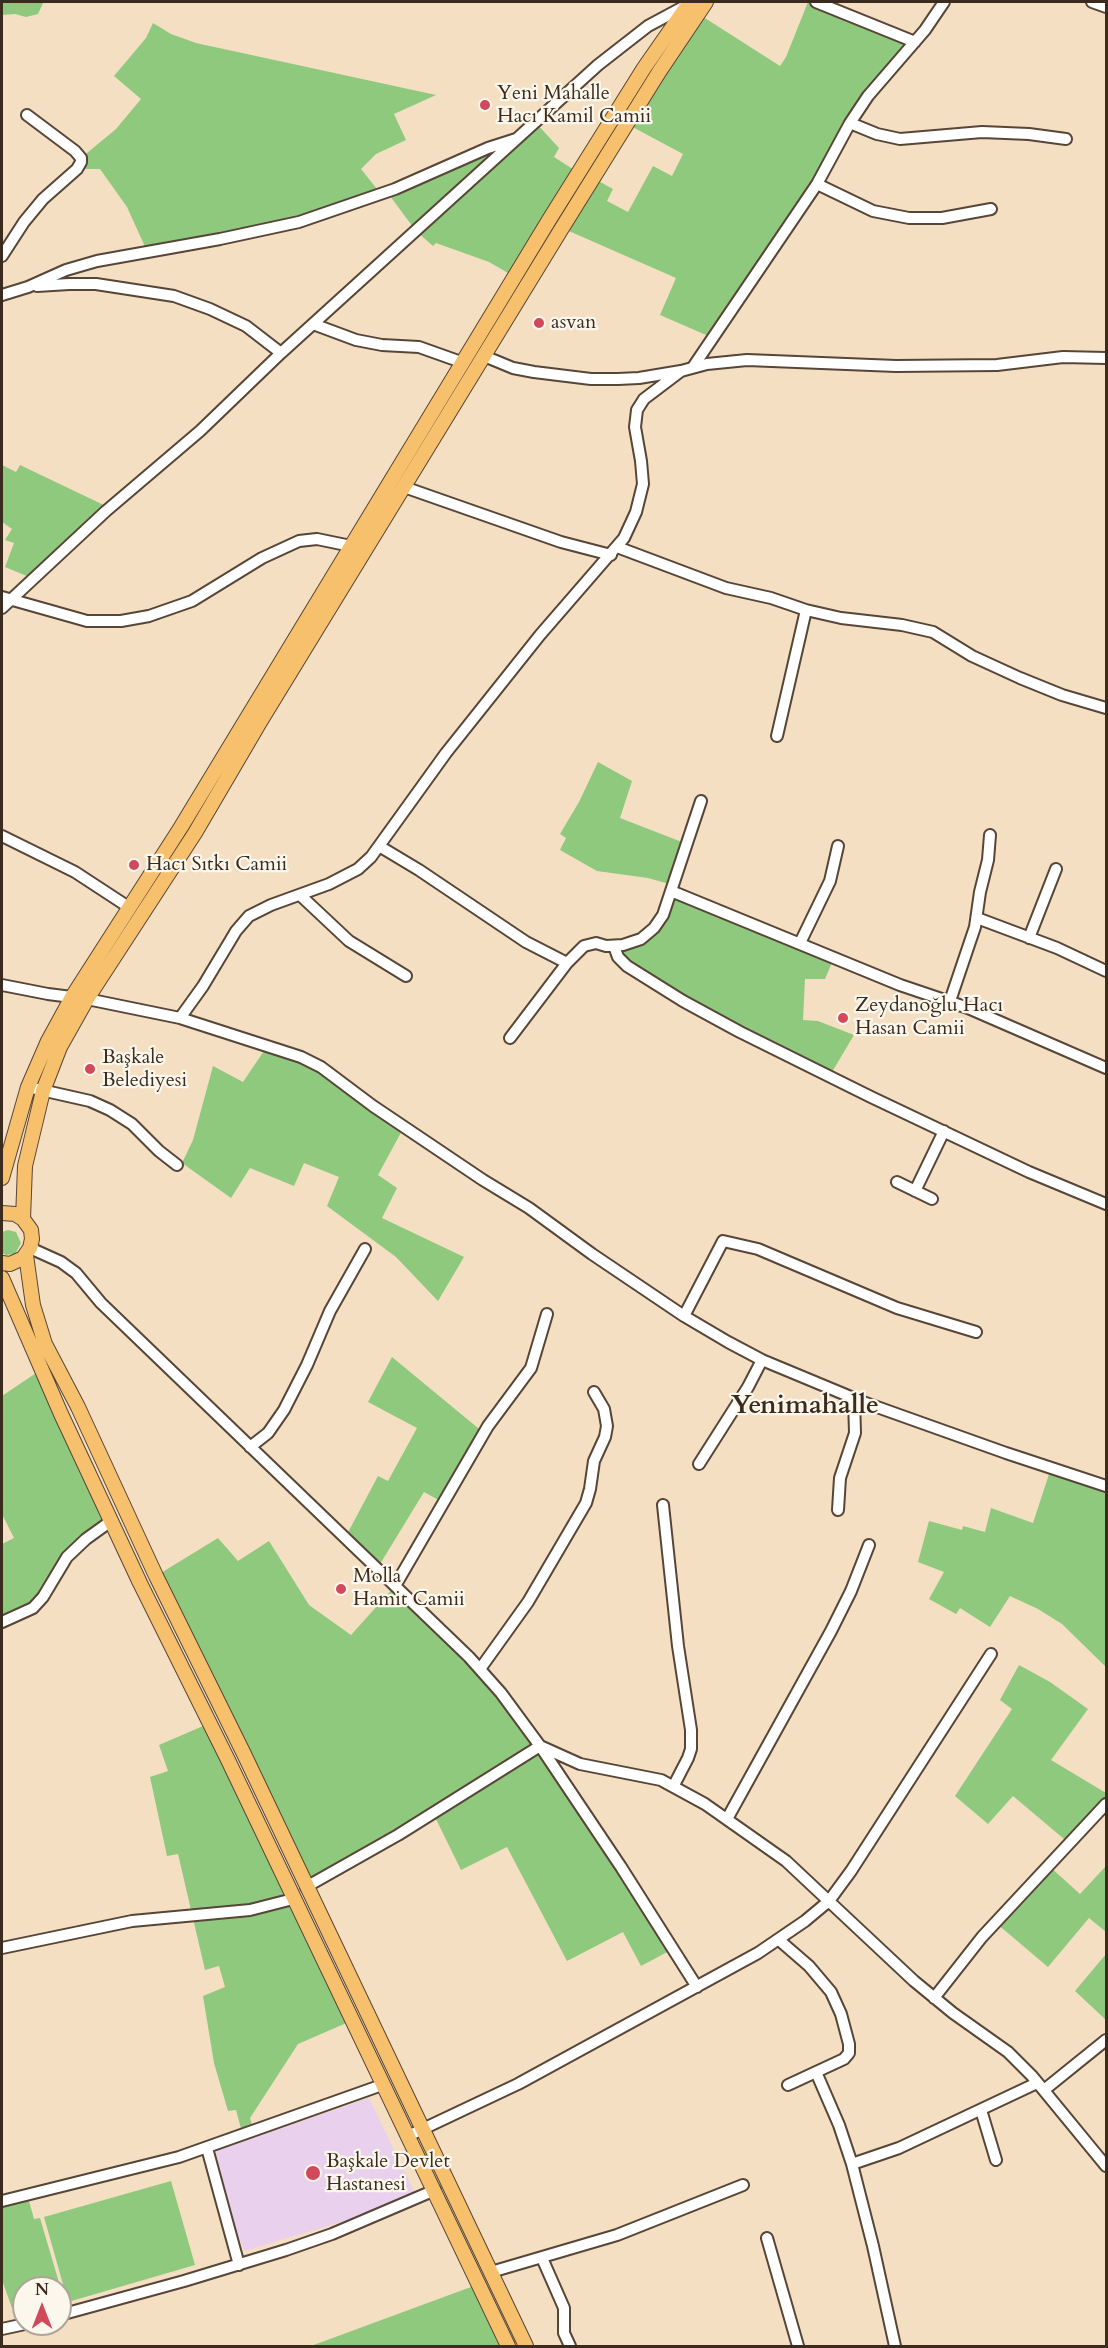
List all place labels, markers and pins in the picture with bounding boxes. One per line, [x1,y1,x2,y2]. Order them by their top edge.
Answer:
place label: Yeni Mahalle Hacı Kamil Camii [497,82,651,129]
marker: Yeni Mahalle Hacı Kamil Camii [478,98,492,112]
place label: asvan [551,311,596,335]
marker: asvan [532,316,546,330]
place label: Hacı Sıtkı Camii [146,853,287,877]
marker: Hacı Sıtkı Camii [127,858,141,872]
place label: Zeydanoğlu Hacı Hasan Camii [855,994,1003,1041]
marker: Zeydanoğlu Hacı Hasan Camii [836,1011,850,1025]
place label: Başkale Belediyesi [102,1046,187,1093]
marker: Başkale Belediyesi [83,1062,97,1076]
place label: Molla Hamit Camii [353,1565,465,1612]
marker: Molla Hamit Camii [334,1582,348,1596]
place label: Başkale Devlet Hastanesi [326,2150,450,2197]
marker: Başkale Devlet Hastanesi [304,2164,322,2182]

